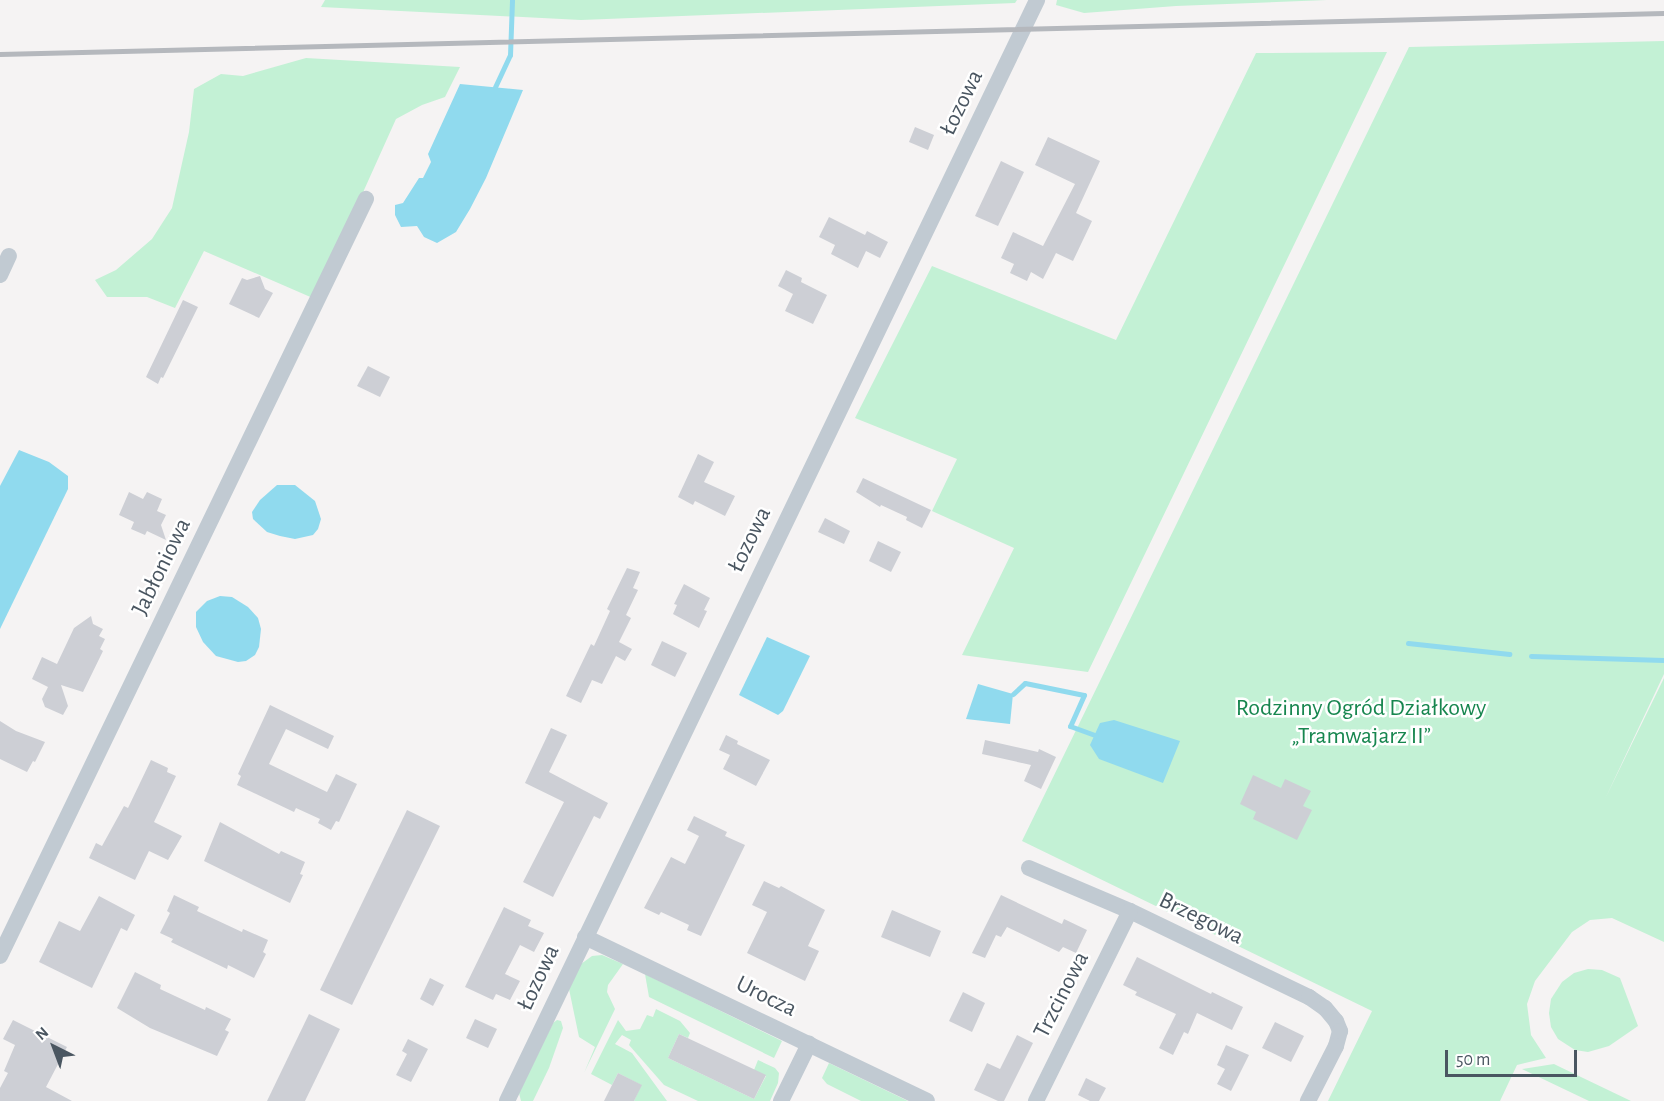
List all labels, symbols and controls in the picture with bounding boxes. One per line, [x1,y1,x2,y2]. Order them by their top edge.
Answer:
street label: Łozowa [934,66,990,140]
street label: Łozowa [722,503,778,577]
street label: Jabłoniowa [126,514,198,620]
park label: Rodzinny Ogród Działkowy „Tramwajarz II” [1236,695,1486,751]
street label: Brzegowa [1154,886,1248,952]
street label: Łozowa [511,941,567,1015]
street label: Trzcinowa [1028,947,1096,1043]
street label: Urocza [731,970,801,1024]
north arrow [24,1017,84,1077]
text: N [32,1024,51,1043]
scale bar [1448,1038,1580,1076]
text: 50 m [1456,1051,1490,1069]

